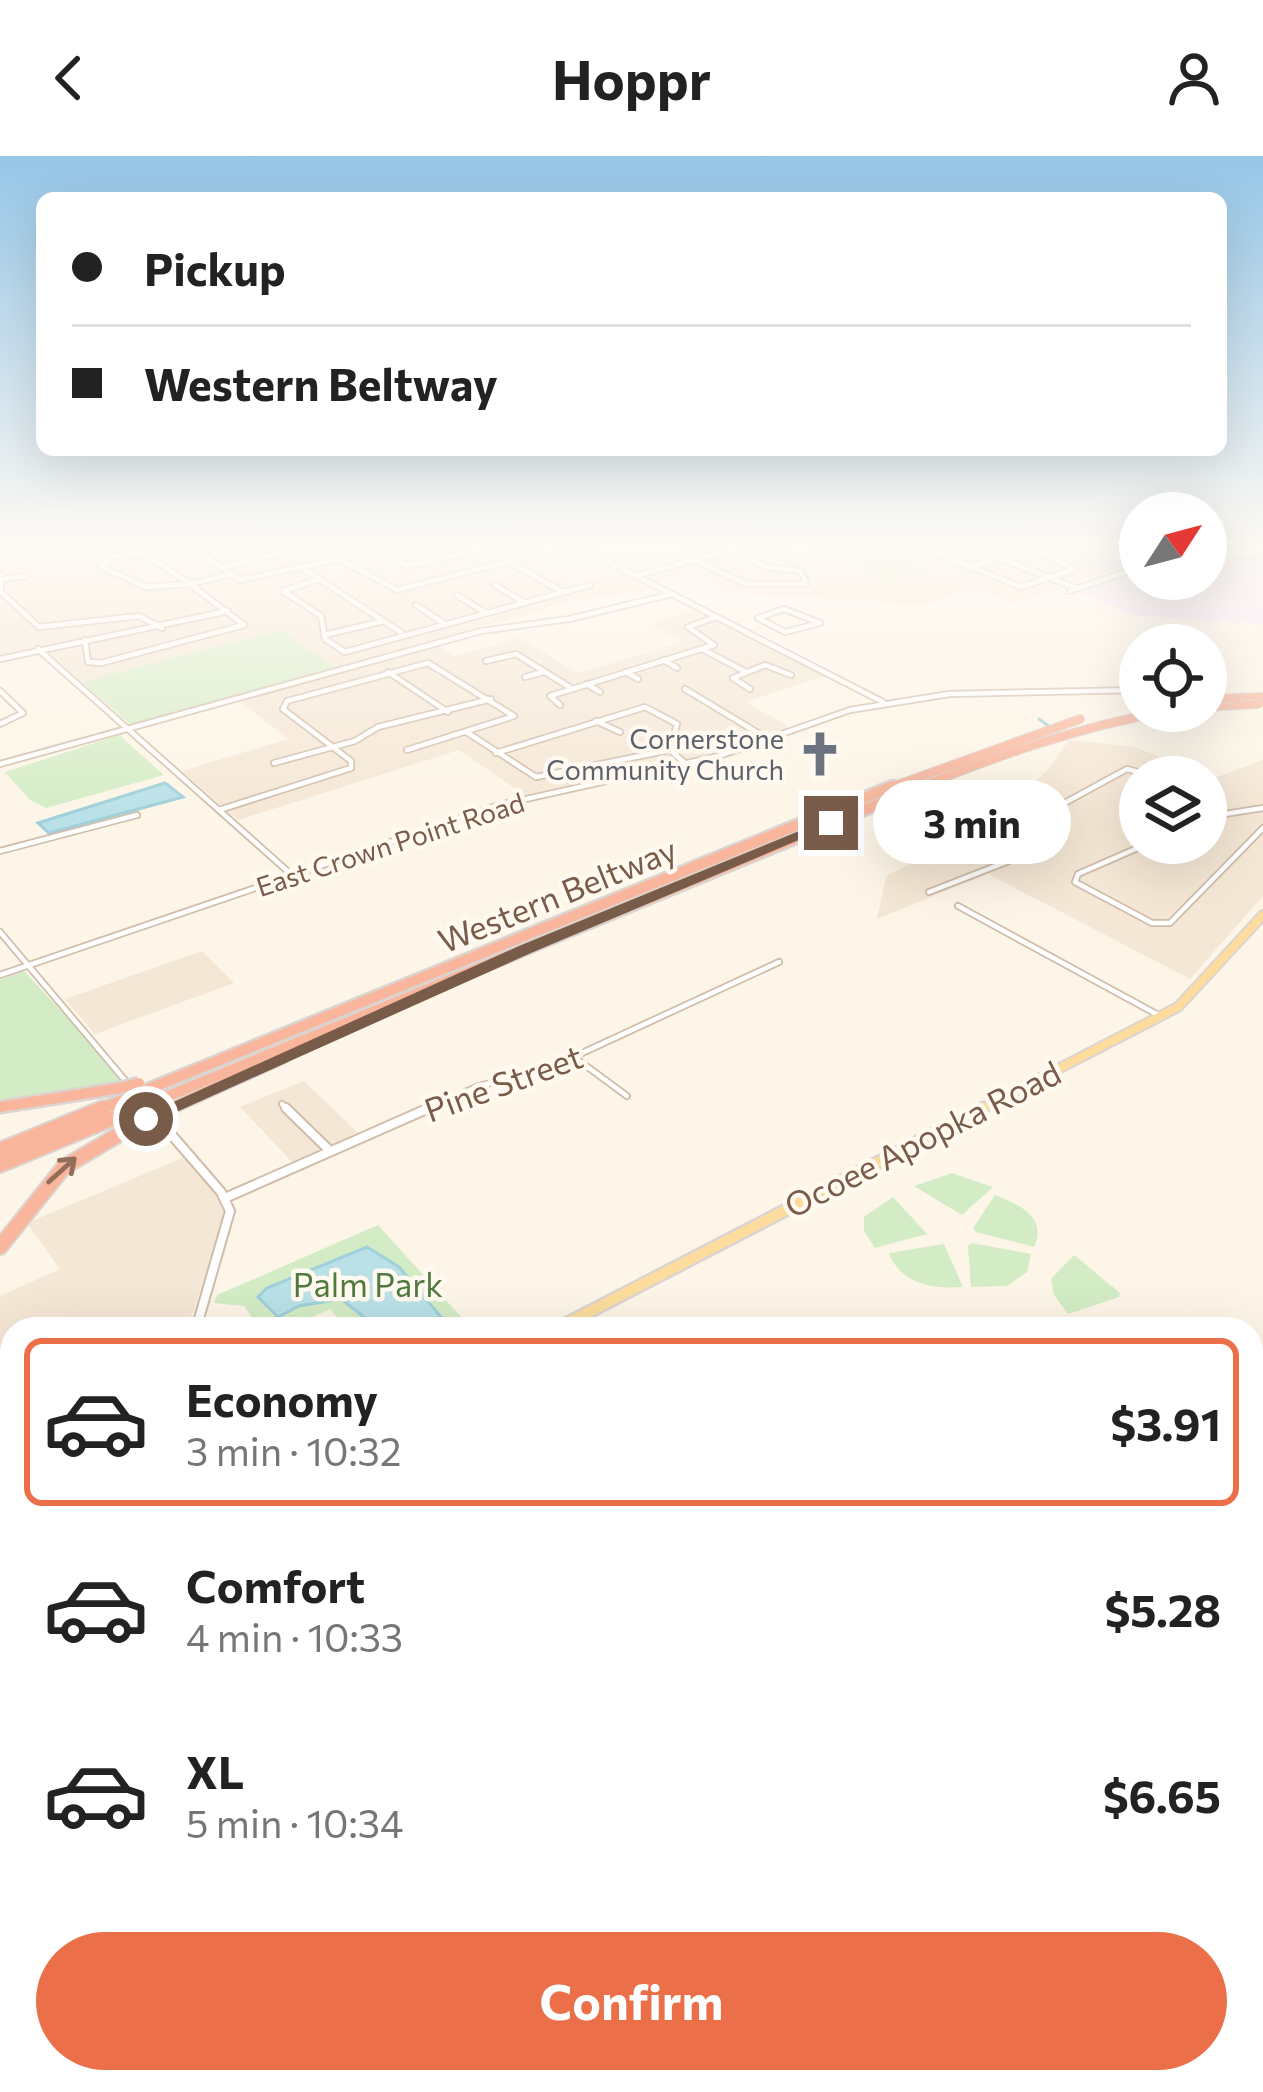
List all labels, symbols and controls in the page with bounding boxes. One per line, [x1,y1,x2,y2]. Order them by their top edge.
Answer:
icon: back [36,45,102,111]
text: Hoppr [552,45,711,111]
icon: person [1161,45,1227,111]
text: Pickup [144,240,286,295]
text: Western Beltway [144,355,498,410]
north arrow [1119,492,1227,600]
map controls [1119,492,1227,864]
button: locate [1119,624,1227,732]
place label: Cornerstone Community Church [546,722,784,786]
church icon: Cornerstone Community Church [795,729,845,779]
button: layers [1119,756,1227,864]
callout: 3 min [873,781,1071,865]
street label: East Crown Point Road [252,785,528,903]
route end [804,796,858,850]
text: 3 min [923,798,1021,846]
street label: Western Beltway [432,828,682,960]
street label: Pine Street [418,1035,588,1129]
street label: Ocoee Apopka Road [777,1051,1067,1225]
route start [119,1092,173,1146]
one-way arrow [47,1157,77,1185]
park label: Palm Park [293,1263,443,1304]
icon: car [42,1368,150,1476]
text: Economy [186,1371,378,1426]
text: $3.91 [1110,1395,1221,1450]
text: 3 min · 10:32 [186,1426,401,1474]
icon: car [42,1554,150,1662]
text: Comfort [186,1557,365,1612]
text: $5.28 [1104,1581,1221,1636]
text: 4 min · 10:33 [186,1612,403,1660]
icon: car [42,1740,150,1848]
text: XL [186,1743,244,1798]
text: $6.65 [1103,1767,1221,1822]
text: 5 min · 10:34 [186,1798,403,1846]
button: Confirm [36,1932,1227,2070]

